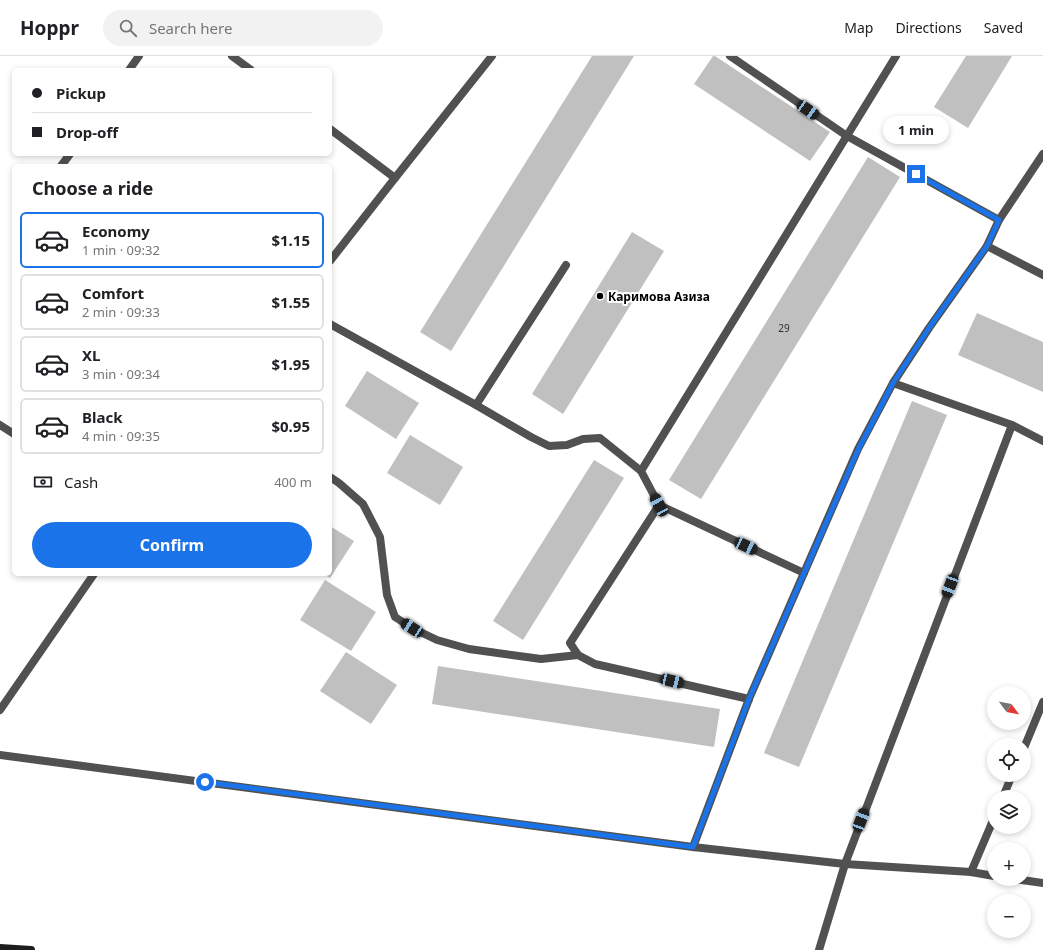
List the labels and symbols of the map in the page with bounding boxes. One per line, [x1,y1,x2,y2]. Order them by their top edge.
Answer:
car [795,98,821,122]
callout: 1 min [883,116,949,144]
route end [907,165,925,183]
place label: Каримова Азиза [608,288,710,305]
marker: Каримова Азиза [595,291,605,301]
house number: 29 [778,321,790,335]
car [648,492,670,518]
car [733,535,759,557]
car [940,573,960,599]
car [399,616,425,640]
car [659,672,685,690]
north arrow [987,686,1031,730]
route start [196,773,214,791]
car [851,807,871,833]

